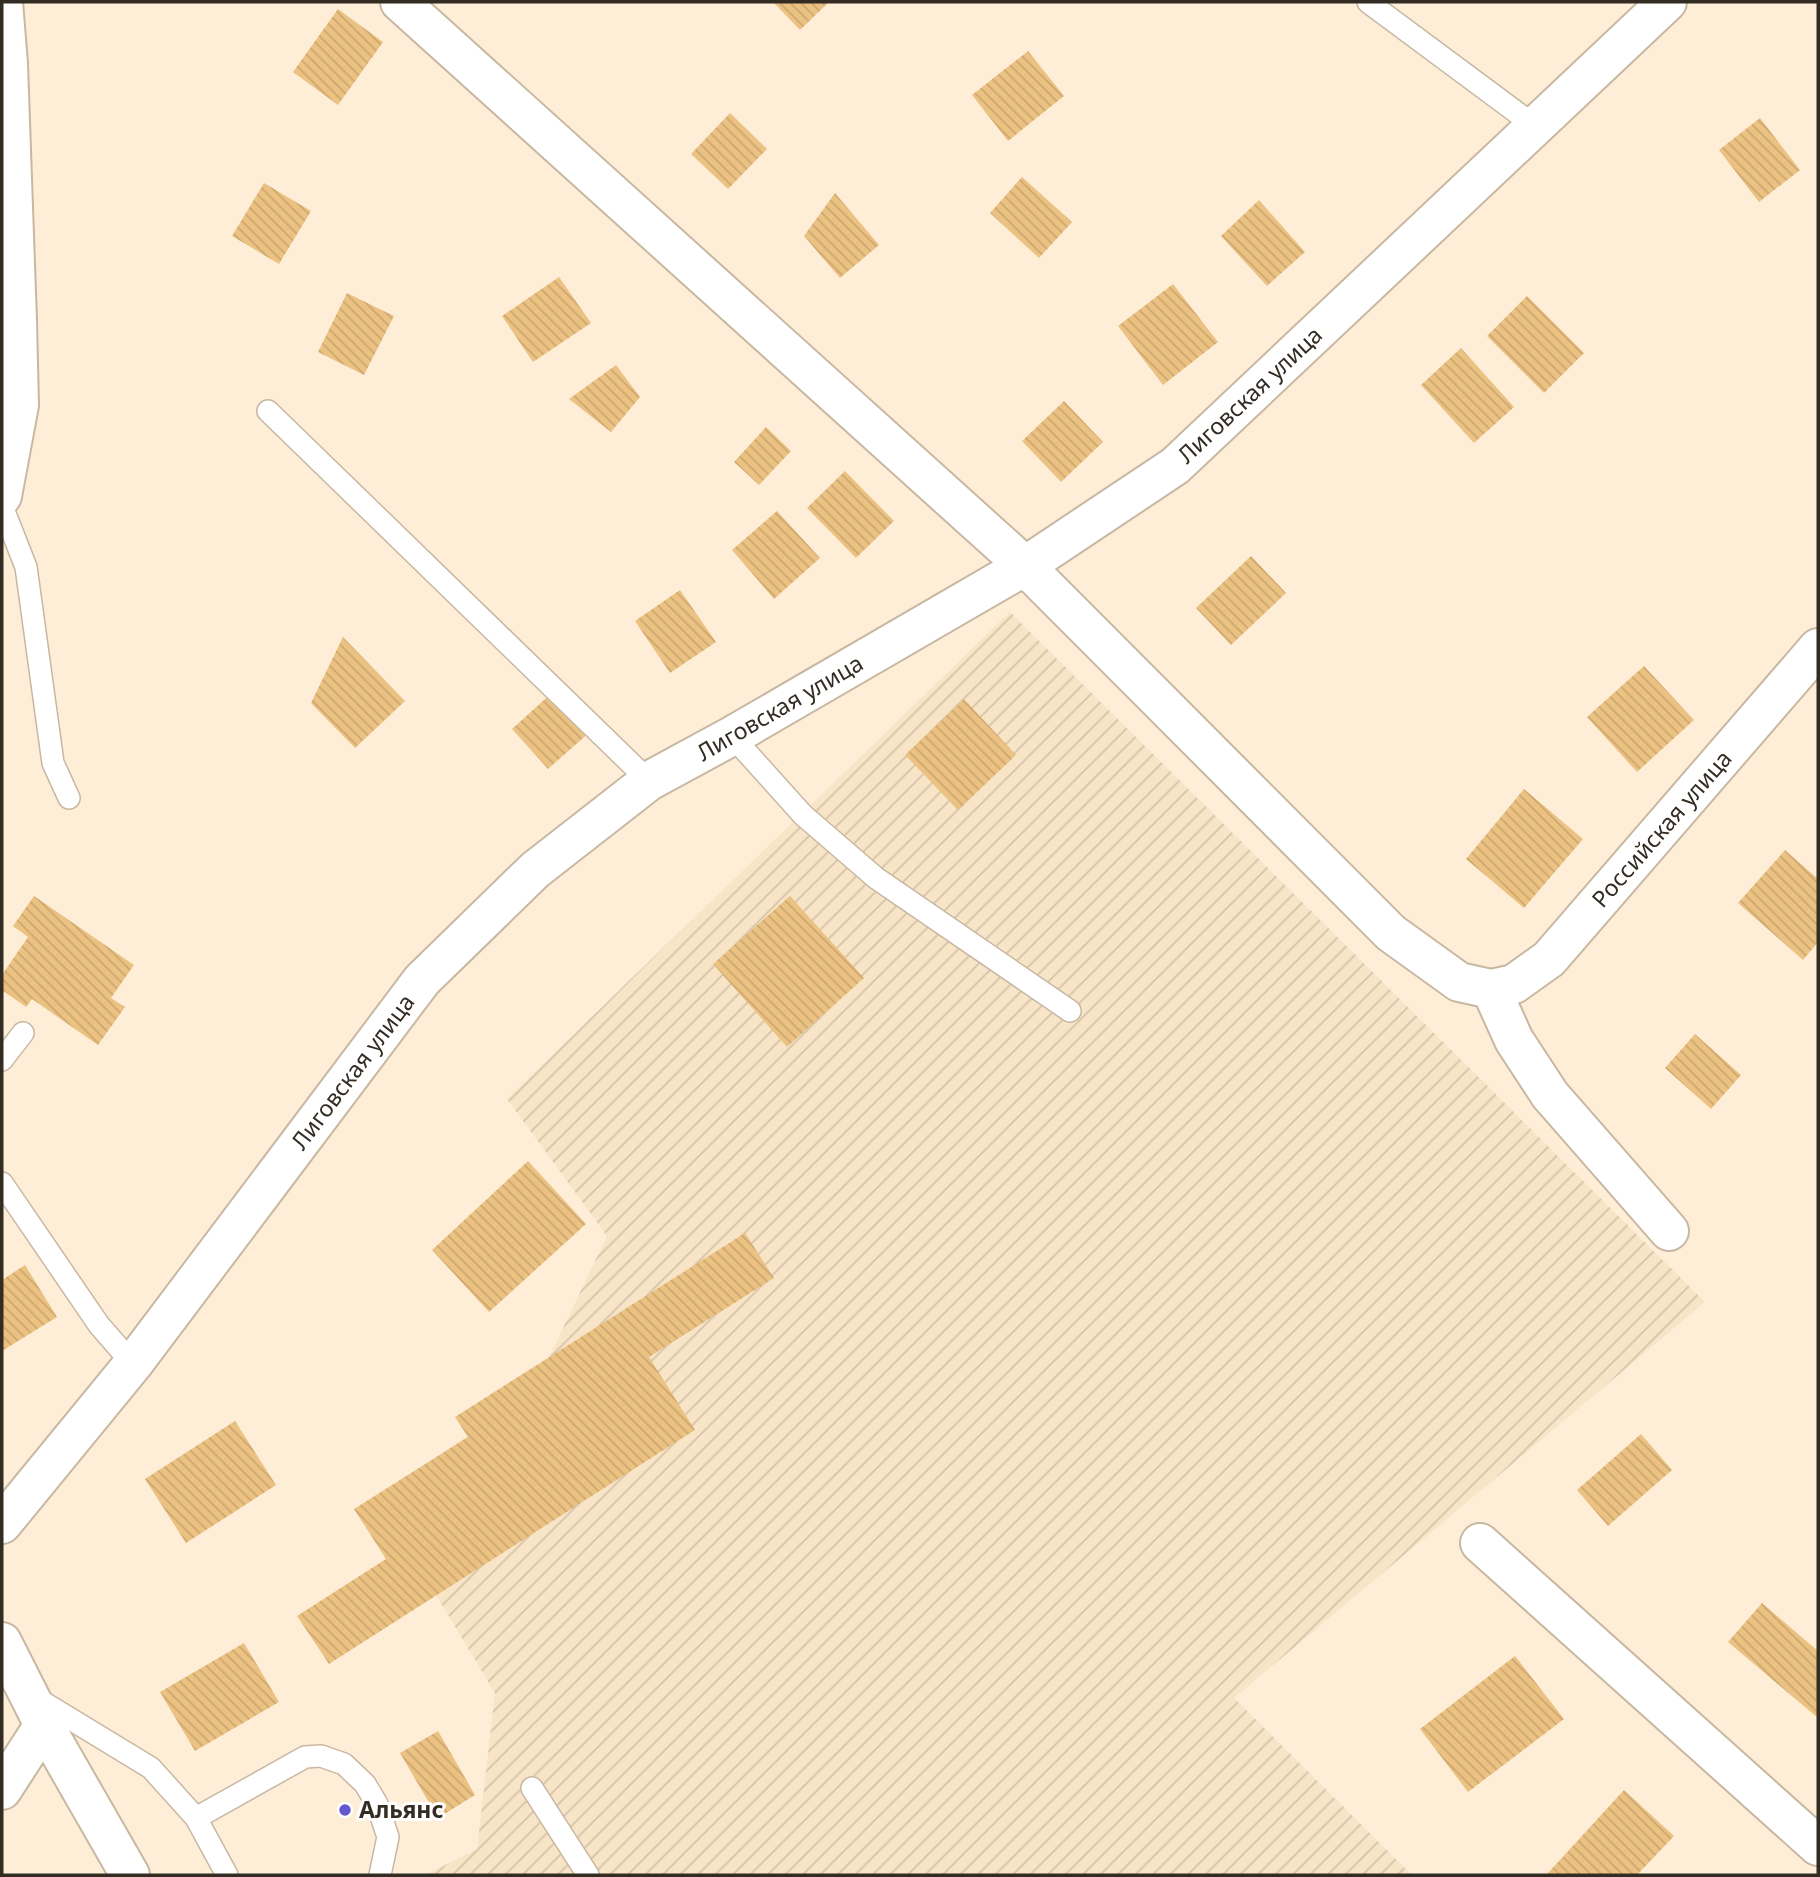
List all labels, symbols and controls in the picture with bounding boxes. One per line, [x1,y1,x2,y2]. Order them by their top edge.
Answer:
street label: Лиговская улица [1170,319,1329,470]
street label: Лиговская улица [690,646,869,768]
street label: Российская улица [1584,743,1739,914]
street label: Лиговская улица [283,987,421,1156]
place label: Альянс [359,1793,443,1825]
marker: Альянс [337,1802,353,1818]

